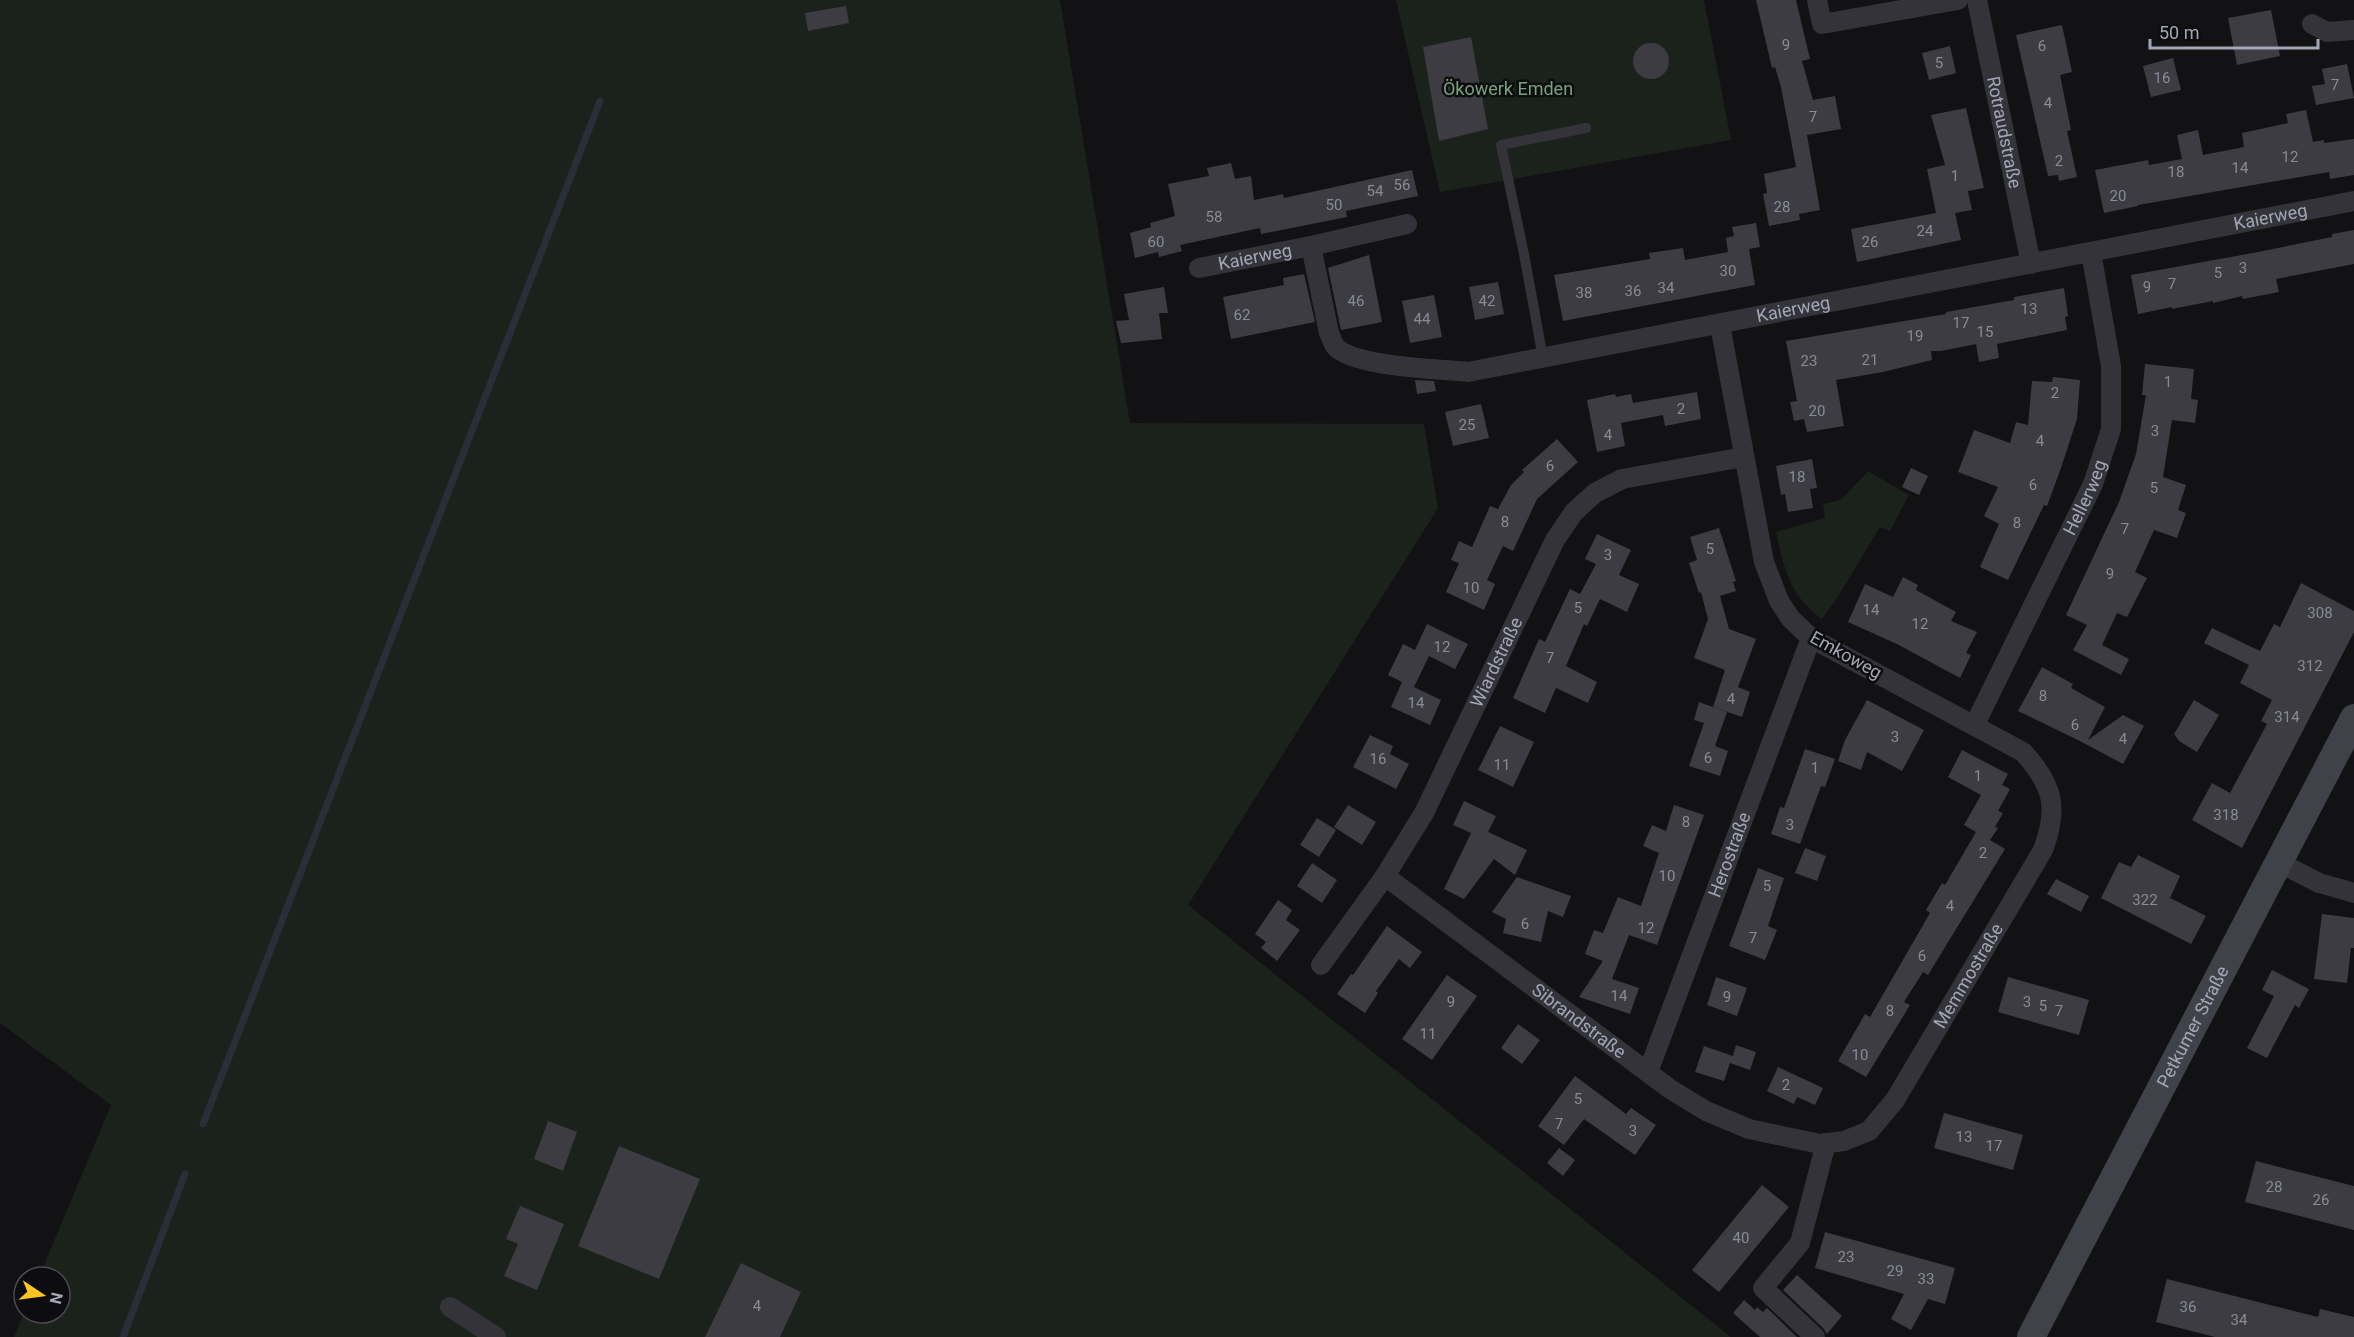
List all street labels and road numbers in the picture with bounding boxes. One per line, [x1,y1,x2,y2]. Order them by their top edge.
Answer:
street label: Rotraudstraße [1983,74,2026,190]
street label: Kaierweg [2232,199,2309,234]
street label: Kaierweg [1216,239,1293,274]
street label: Kaierweg [1755,291,1832,326]
street label: Hellerweg [2059,457,2110,538]
street label: Wiardstraße [1465,614,1526,710]
street label: Emkoweg [1807,626,1886,683]
street label: Herostraße [1704,809,1755,900]
street label: Memmostraße [1929,919,2007,1032]
street label: Petkumer Straße [2152,962,2233,1091]
street label: Sibrandstraße [1528,979,1630,1062]

